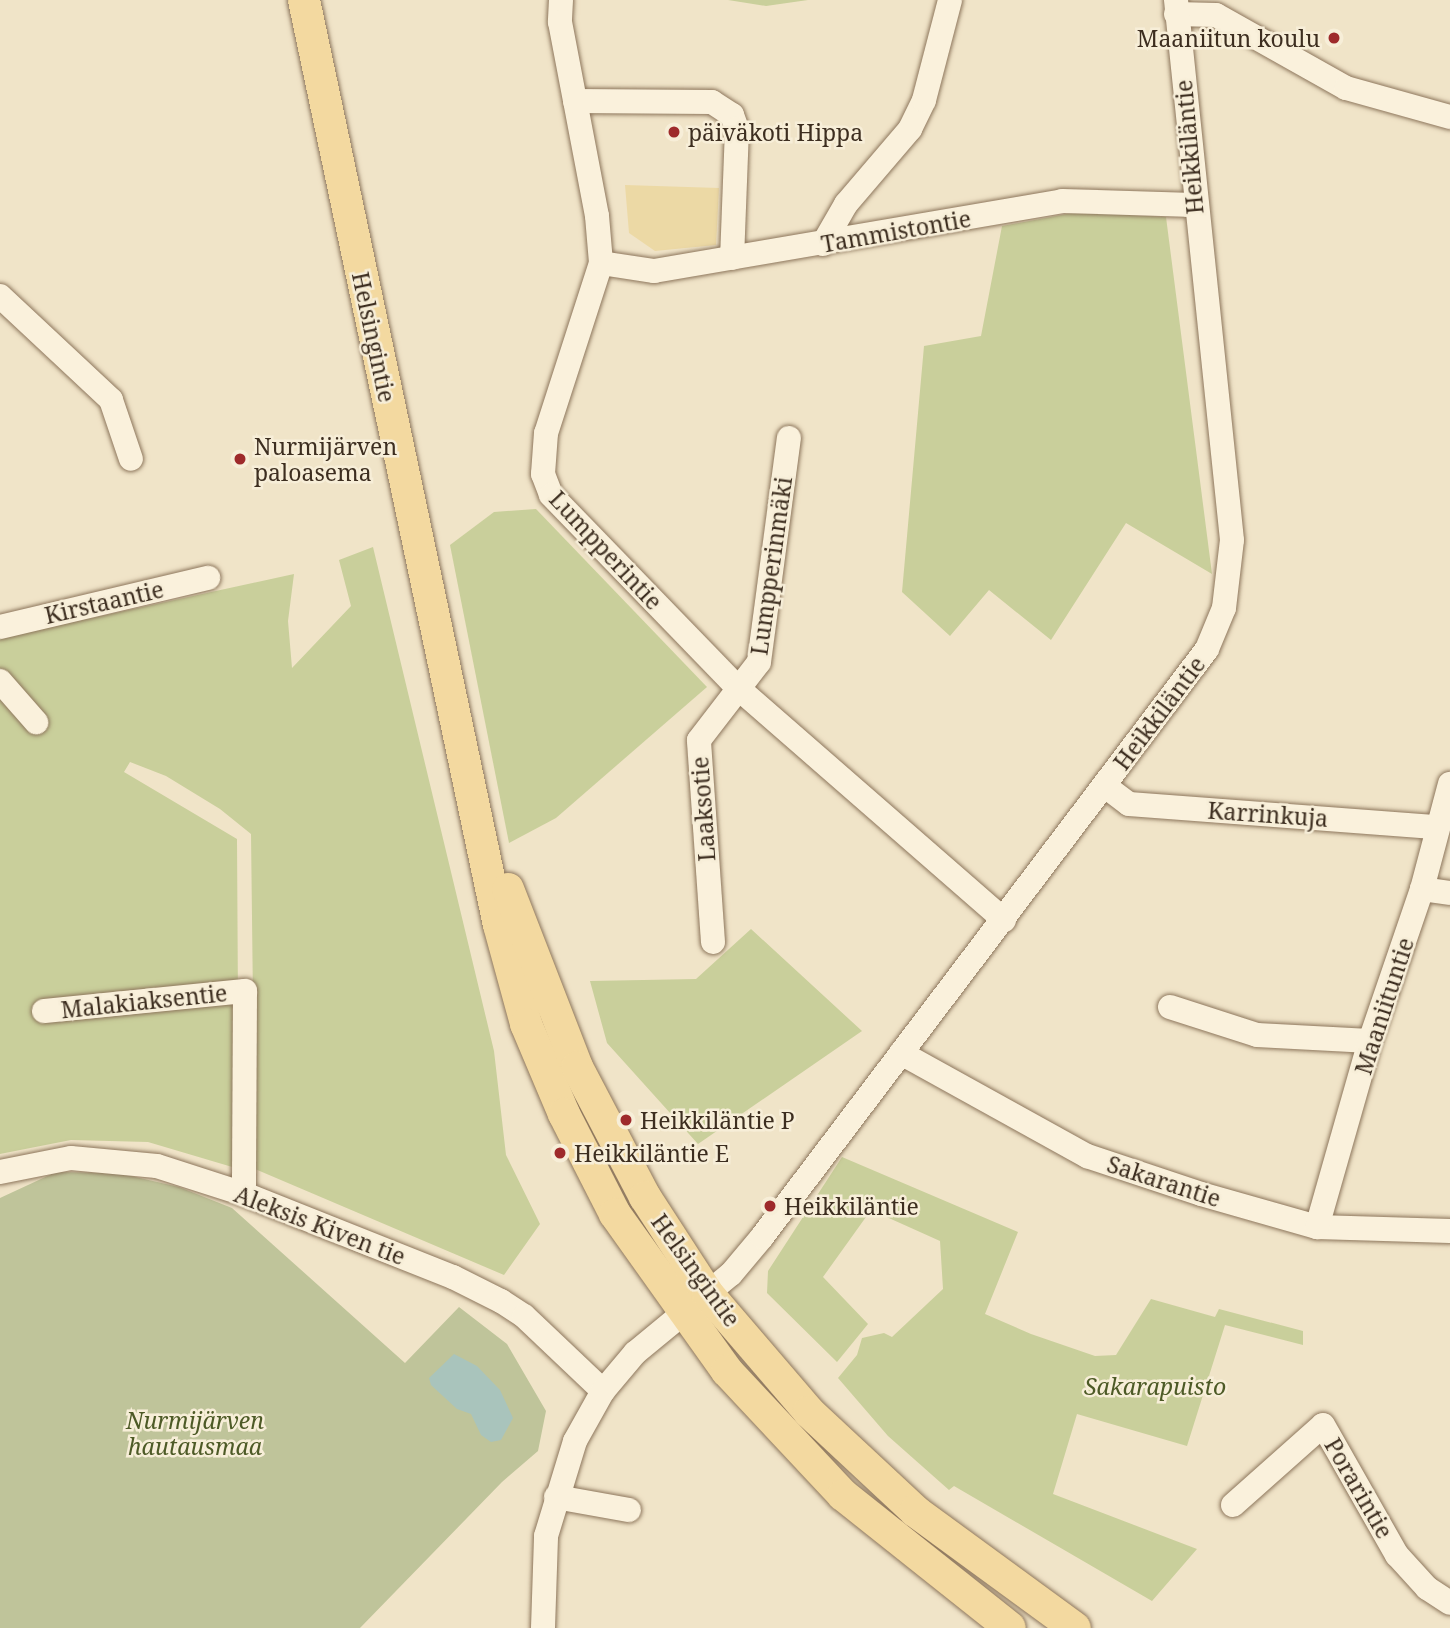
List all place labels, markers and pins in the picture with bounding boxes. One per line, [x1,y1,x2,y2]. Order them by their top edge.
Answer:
place label: Maaniitun koulu [1137,24,1320,52]
marker: Maaniitun koulu [1326,30,1342,46]
place label: päiväkoti Hippa [688,118,863,146]
marker: päiväkoti Hippa [666,124,682,140]
place label: Nurmijärven paloasema [254,432,397,486]
marker: Nurmijärven paloasema [232,451,248,467]
place label: Heikkiläntie P [640,1106,795,1134]
marker: Heikkiläntie P [618,1112,634,1128]
place label: Heikkiläntie E [574,1139,729,1167]
marker: Heikkiläntie E [552,1145,568,1161]
place label: Heikkiläntie [784,1192,919,1220]
marker: Heikkiläntie [762,1198,778,1214]

